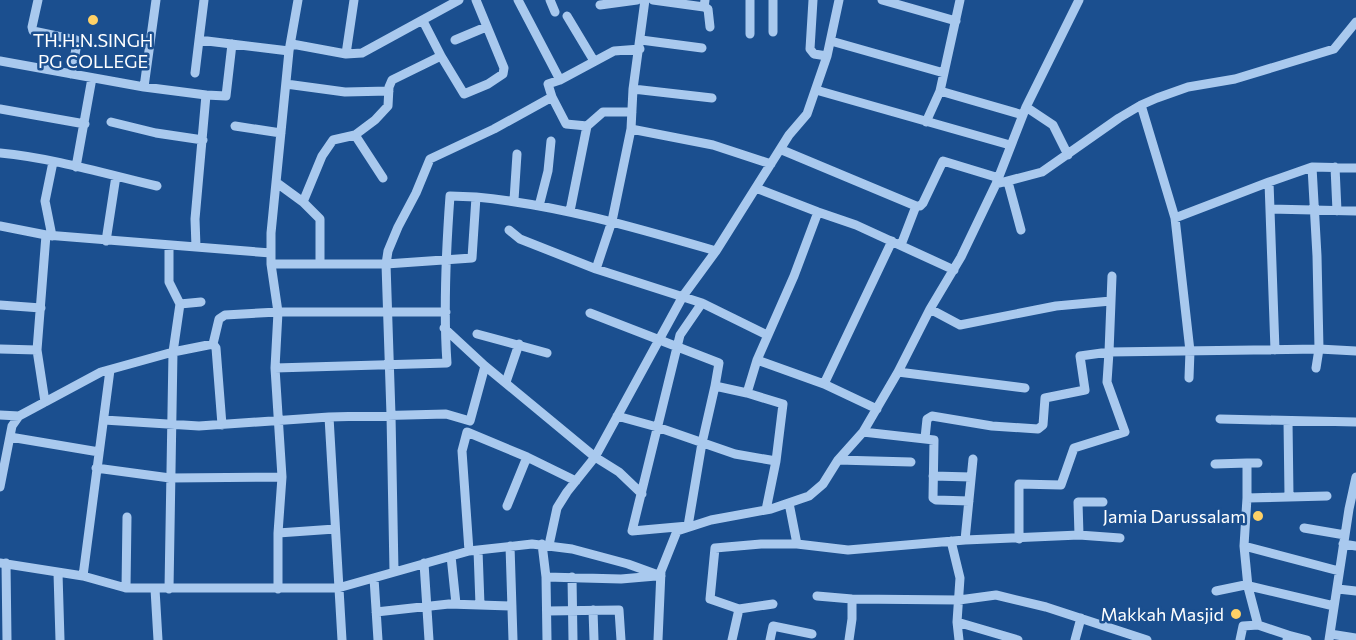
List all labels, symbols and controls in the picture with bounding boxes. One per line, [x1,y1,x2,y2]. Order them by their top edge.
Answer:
marker: TH.H.N.SINGH PG COLLEGE [86,13,100,27]
place label: TH.H.N.SINGH PG COLLEGE [33,29,153,72]
place label: Jamia Darussalam [1103,505,1246,527]
marker: Jamia Darussalam [1251,509,1265,523]
place label: Makkah Masjid [1101,603,1224,625]
marker: Makkah Masjid [1229,607,1243,621]

